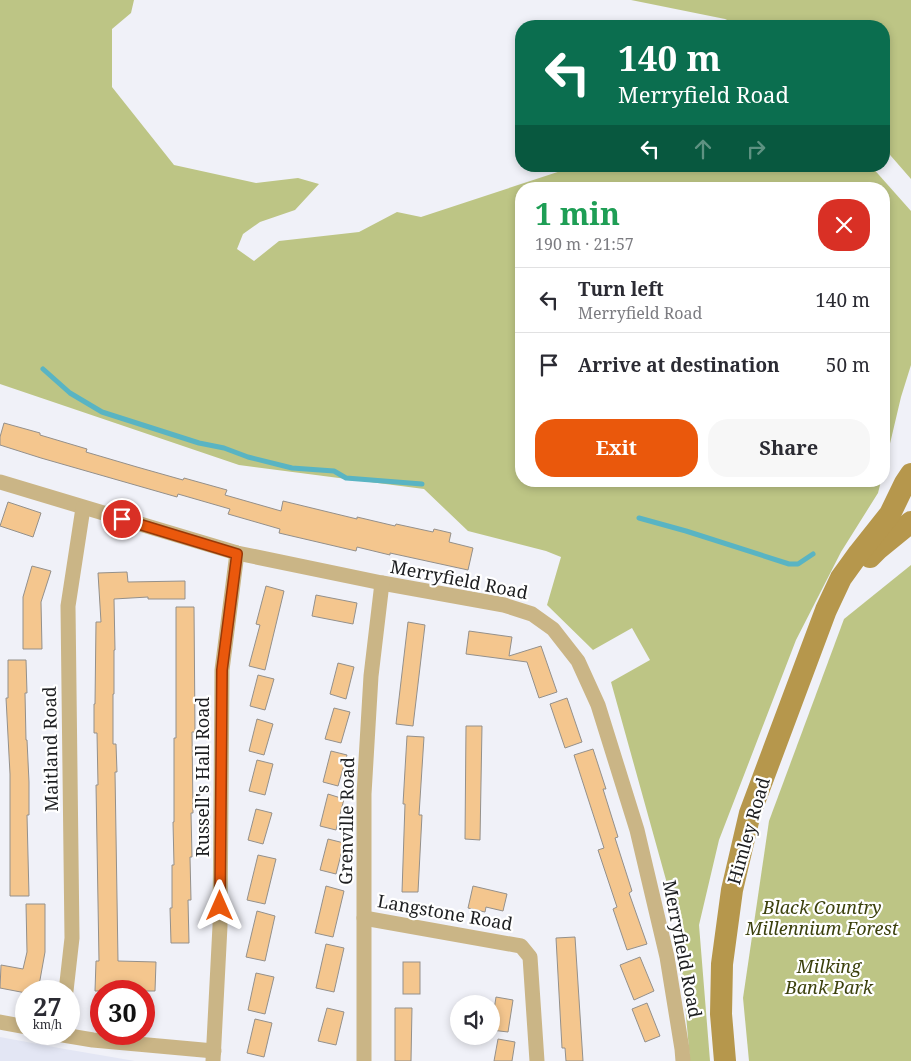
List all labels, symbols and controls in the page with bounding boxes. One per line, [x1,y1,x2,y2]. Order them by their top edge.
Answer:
text: 140 m [618,34,721,81]
icon: left [535,40,600,105]
text: Merryfield Road [618,79,789,109]
icon: left [636,135,664,163]
icon: ahead [689,135,717,163]
icon: right [742,135,770,163]
text: 1 min [535,193,620,234]
button: close [818,199,870,251]
text: 190 m · 21:57 [535,233,634,255]
text: Turn left [578,276,664,302]
icon: left [535,286,563,314]
text: 140 m [815,287,870,313]
text: Merryfield Road [578,302,702,324]
icon: arrive [535,351,563,379]
text: Arrive at destination [578,352,780,378]
text: 50 m [826,352,870,378]
button: Exit [535,419,698,477]
button: Share [708,419,870,477]
pin [101,498,143,540]
icon: arrive [108,505,136,533]
street label: Merryfield Road [388,554,530,604]
street label: Maitland Road [37,686,63,812]
street label: Russell's Hall Road [190,697,214,857]
street label: Grenville Road [333,757,359,885]
street label: Himley Road [721,774,775,887]
street label: Merryfield Road [658,878,708,1020]
position arrow [193,879,245,931]
street label: Langstone Road [376,888,515,936]
park label: Black Country Millennium Forest [745,895,899,940]
park label: Milking Bank Park [784,954,874,999]
speed limit sign: 30 [90,980,155,1045]
text: 27 [33,989,62,1023]
map controls [450,995,500,1045]
button: sound [450,995,500,1045]
text: km/h [33,1016,62,1033]

